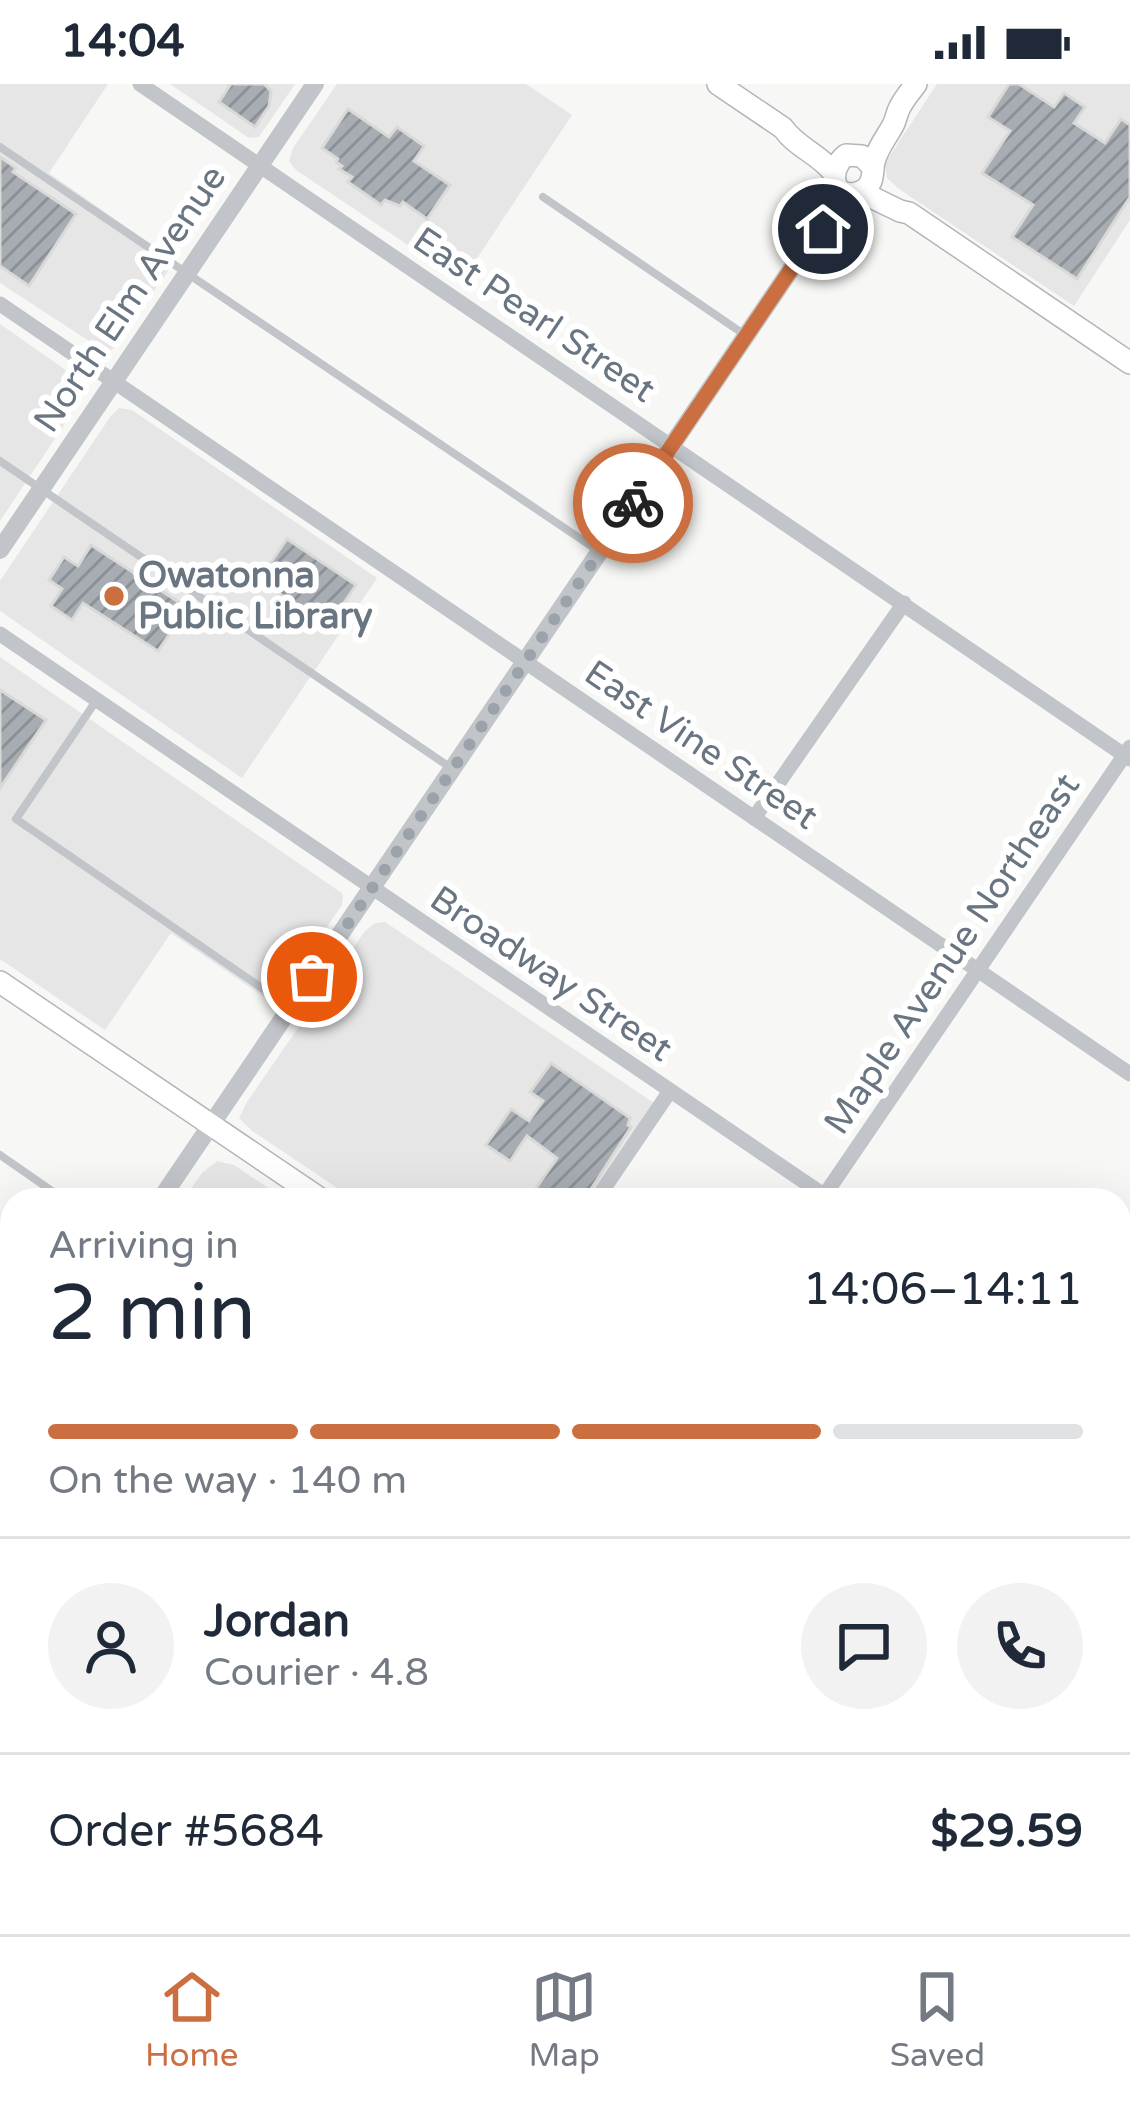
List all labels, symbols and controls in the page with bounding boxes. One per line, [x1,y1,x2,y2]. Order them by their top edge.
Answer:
text: 14:04 [60,15,185,69]
street label: North Elm Avenue [25,158,235,440]
pin [772,178,874,280]
icon: home [790,196,856,262]
street label: East Pearl Street [405,218,663,412]
courier [573,443,693,563]
icon: bike [600,470,666,536]
place label: Owatonna Public Library [138,554,373,638]
marker: Owatonna Public Library [101,583,127,609]
street label: East Vine Street [577,651,825,839]
street label: Maple Avenue Northeast [815,765,1089,1143]
street label: Broadway Street [422,877,680,1071]
pin [261,926,363,1028]
icon: bag [279,944,345,1010]
text: Arriving in [48,1222,239,1269]
text: 14:06–14:11 [803,1263,1083,1317]
text: 2 min [48,1267,256,1361]
text: On the way · 140 m [48,1457,407,1504]
button: person [48,1583,174,1709]
button: chat [801,1583,927,1709]
button: phone [957,1583,1083,1709]
text: Jordan [204,1595,350,1649]
text: Courier · 4.8 [204,1649,429,1696]
text: Order #5684 [48,1805,324,1859]
text: $29.59 [931,1805,1083,1859]
tab: Home [145,1964,238,2075]
tab: Map [528,1964,600,2075]
tab: Saved [890,1964,985,2075]

